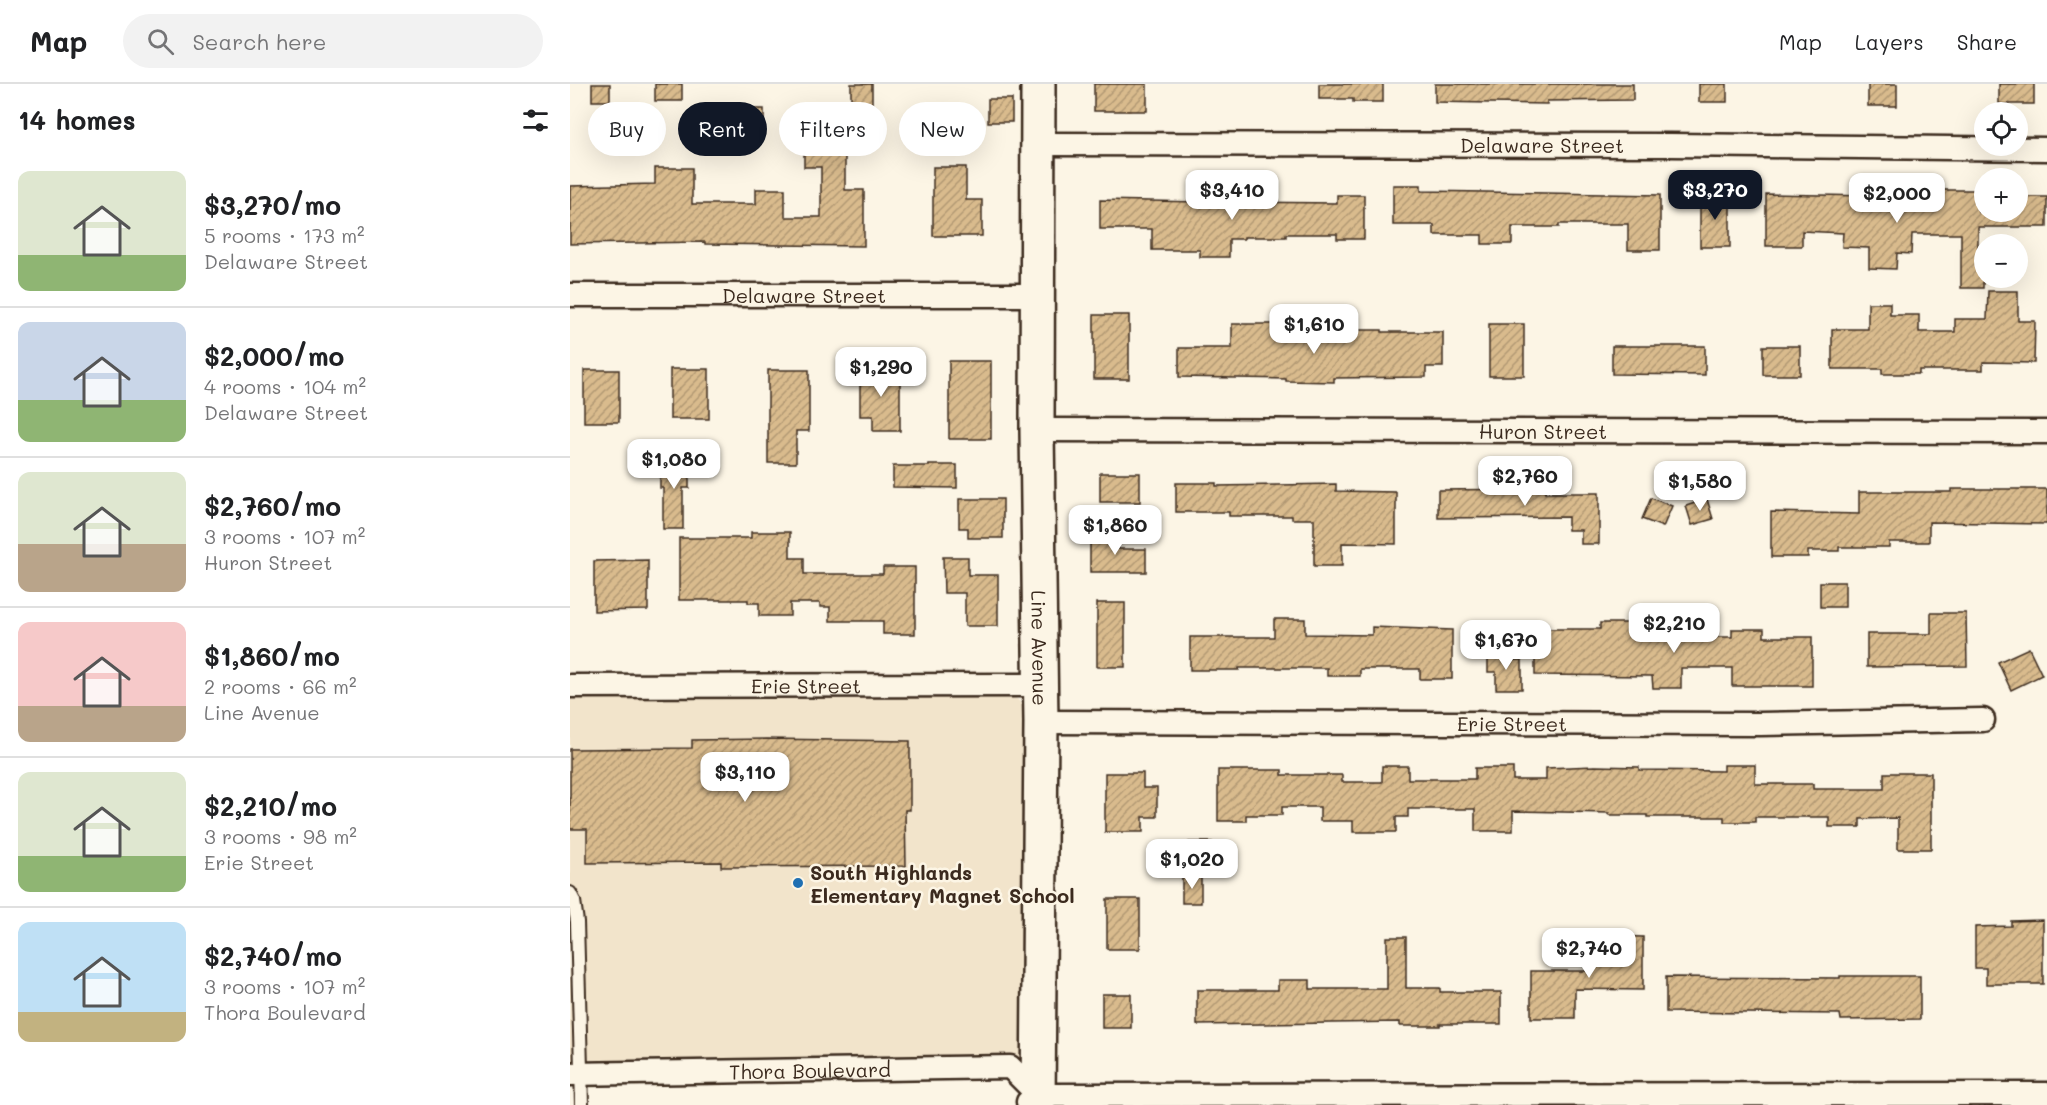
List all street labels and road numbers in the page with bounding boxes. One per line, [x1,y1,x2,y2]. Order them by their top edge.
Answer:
street label: Delaware Street [1460,132,1624,158]
street label: Delaware Street [722,282,886,308]
street label: Huron Street [1479,418,1607,444]
street label: Line Avenue [1026,590,1054,706]
street label: Erie Street [751,672,861,699]
street label: Erie Street [1457,710,1567,736]
street label: Thora Boulevard [729,1056,891,1084]

